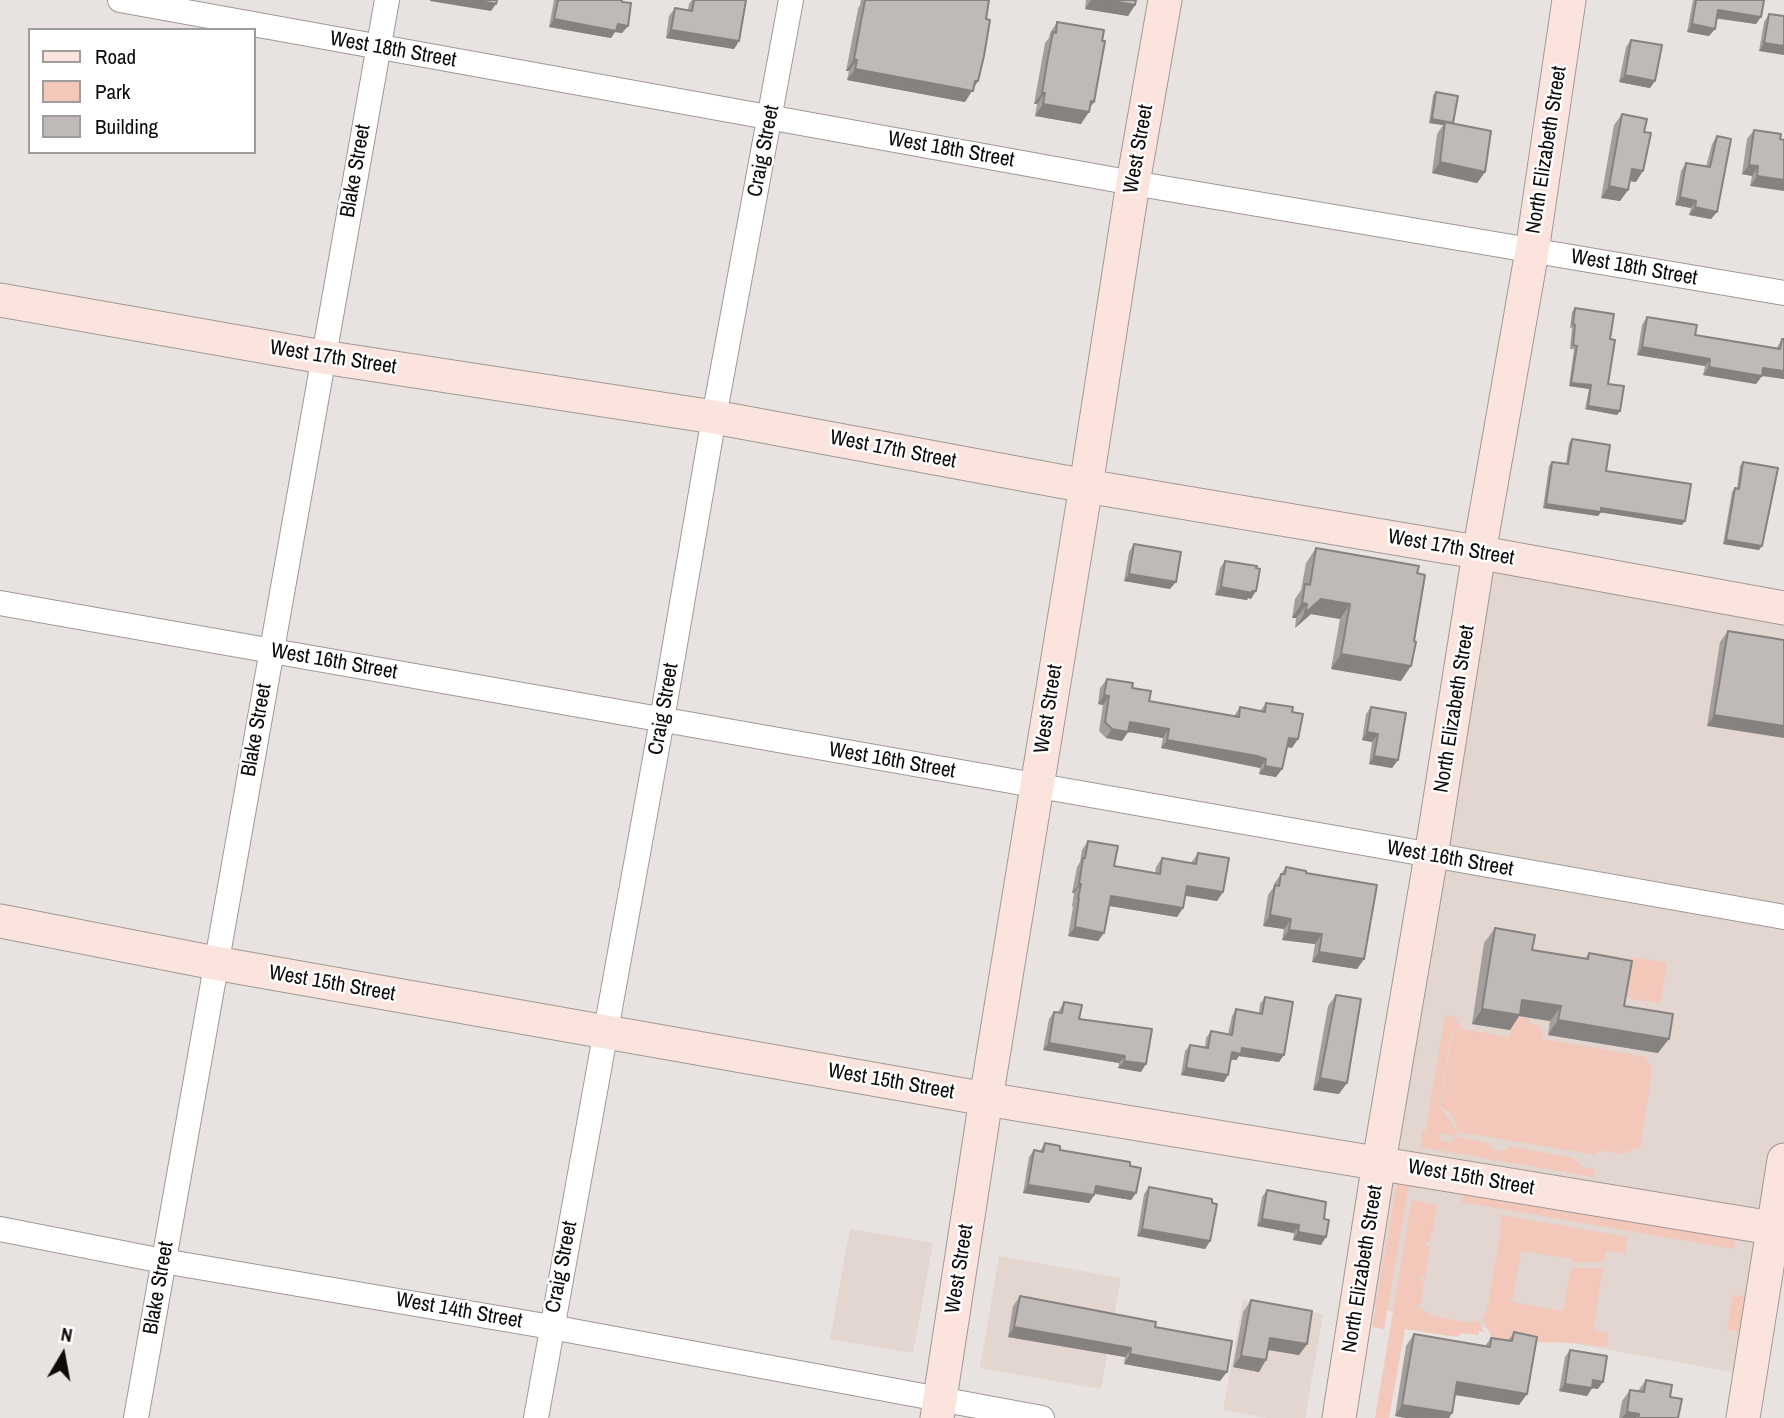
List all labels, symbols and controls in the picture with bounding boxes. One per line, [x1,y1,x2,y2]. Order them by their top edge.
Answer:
street label: West 18th Street [328,26,458,74]
legend [28,28,256,154]
text: Road [95,42,136,71]
street label: North Elizabeth Street [1521,64,1573,236]
text: Park [95,77,130,106]
street label: Craig Street [743,103,785,199]
street label: West Street [1119,103,1159,195]
text: Building [95,112,158,141]
street label: Blake Street [335,123,377,219]
street label: West 18th Street [886,126,1016,174]
street label: West 18th Street [1569,244,1699,292]
street label: West 17th Street [268,336,398,380]
street label: West 17th Street [828,425,958,475]
street label: West 17th Street [1386,524,1516,572]
street label: North Elizabeth Street [1429,623,1481,795]
street label: West 16th Street [269,638,399,686]
street label: Craig Street [644,661,684,757]
street label: West Street [1030,663,1068,755]
street label: Blake Street [236,682,278,778]
street label: West 16th Street [827,737,957,785]
street label: West 16th Street [1385,835,1515,883]
street label: West 15th Street [267,960,397,1008]
street label: West 15th Street [826,1058,956,1106]
street label: West 15th Street [1406,1154,1536,1202]
street label: North Elizabeth Street [1337,1183,1389,1355]
street label: Craig Street [541,1219,583,1315]
street label: West Street [941,1223,979,1315]
street label: Blake Street [138,1240,180,1336]
street label: West 14th Street [394,1287,524,1335]
north arrow [28,1320,98,1390]
text: N [59,1321,74,1348]

